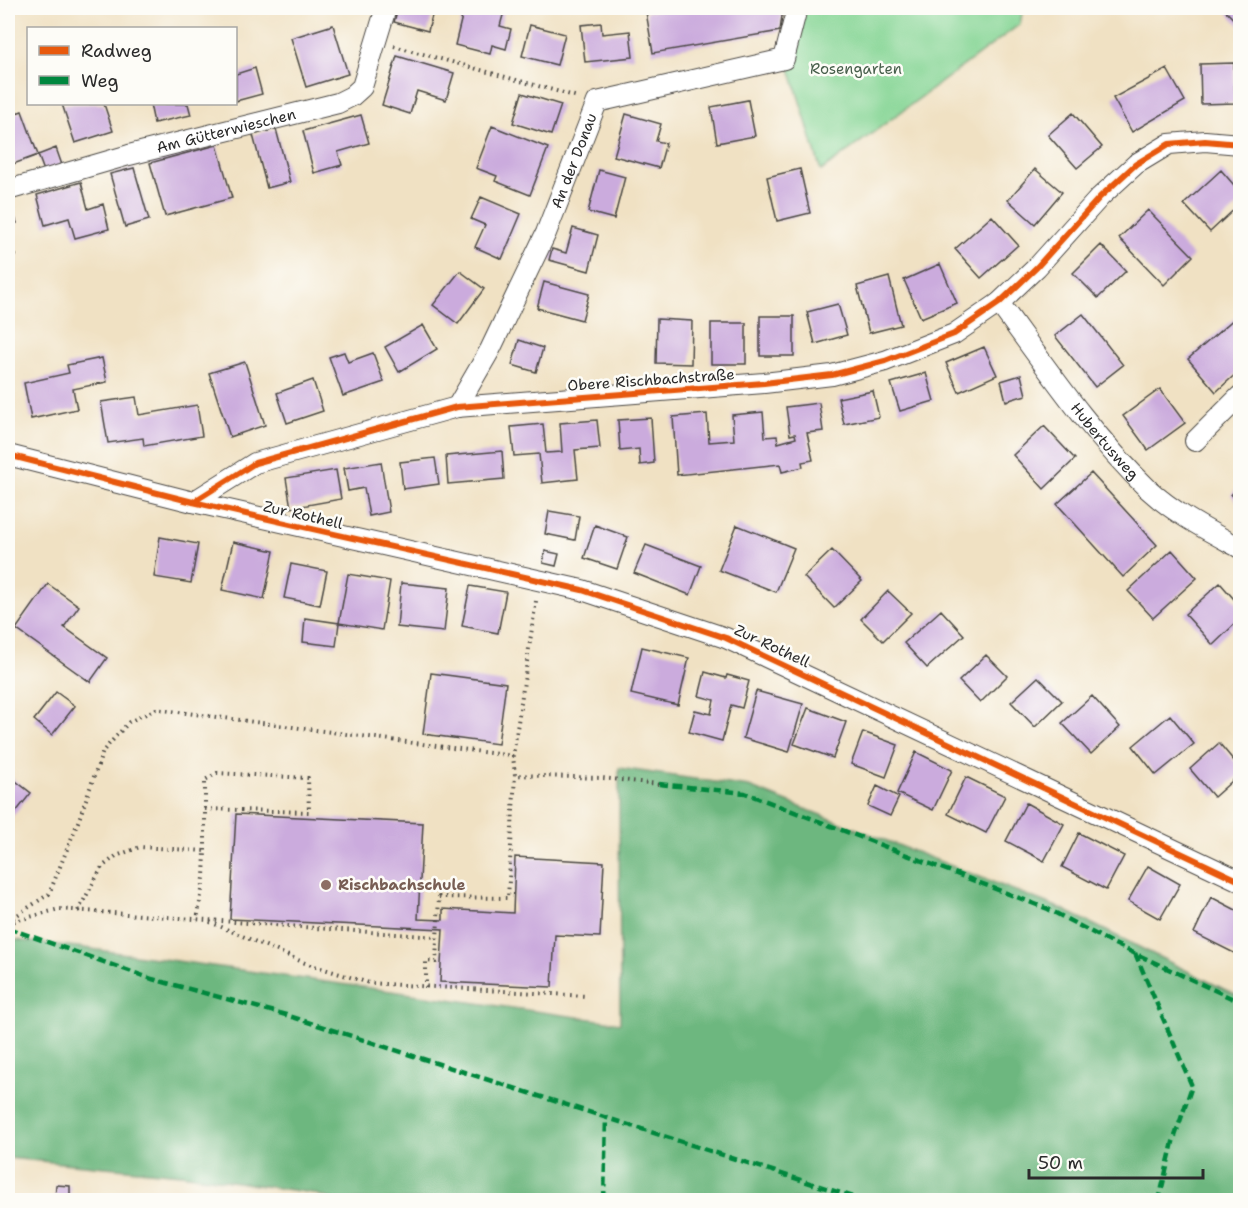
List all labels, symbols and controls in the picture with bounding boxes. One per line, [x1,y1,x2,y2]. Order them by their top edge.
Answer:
legend [27,27,237,105]
text: Radweg [81,39,152,63]
park label: Rosengarten [810,59,902,79]
text: Weg [81,69,119,93]
street label: Am Gütterwieschen [154,104,298,158]
street label: An der Donau [547,110,602,211]
street label: Obere Rischbachstraße [567,364,735,396]
street label: Hubertusweg [1066,399,1143,484]
street label: Zur Rothell [261,496,345,534]
street label: Zur Rothell [731,620,813,672]
place label: Rischbachschule [338,875,466,895]
marker: Rischbachschule [319,878,333,892]
scale bar [1029,1142,1203,1180]
text: 50 m [1038,1151,1083,1175]

